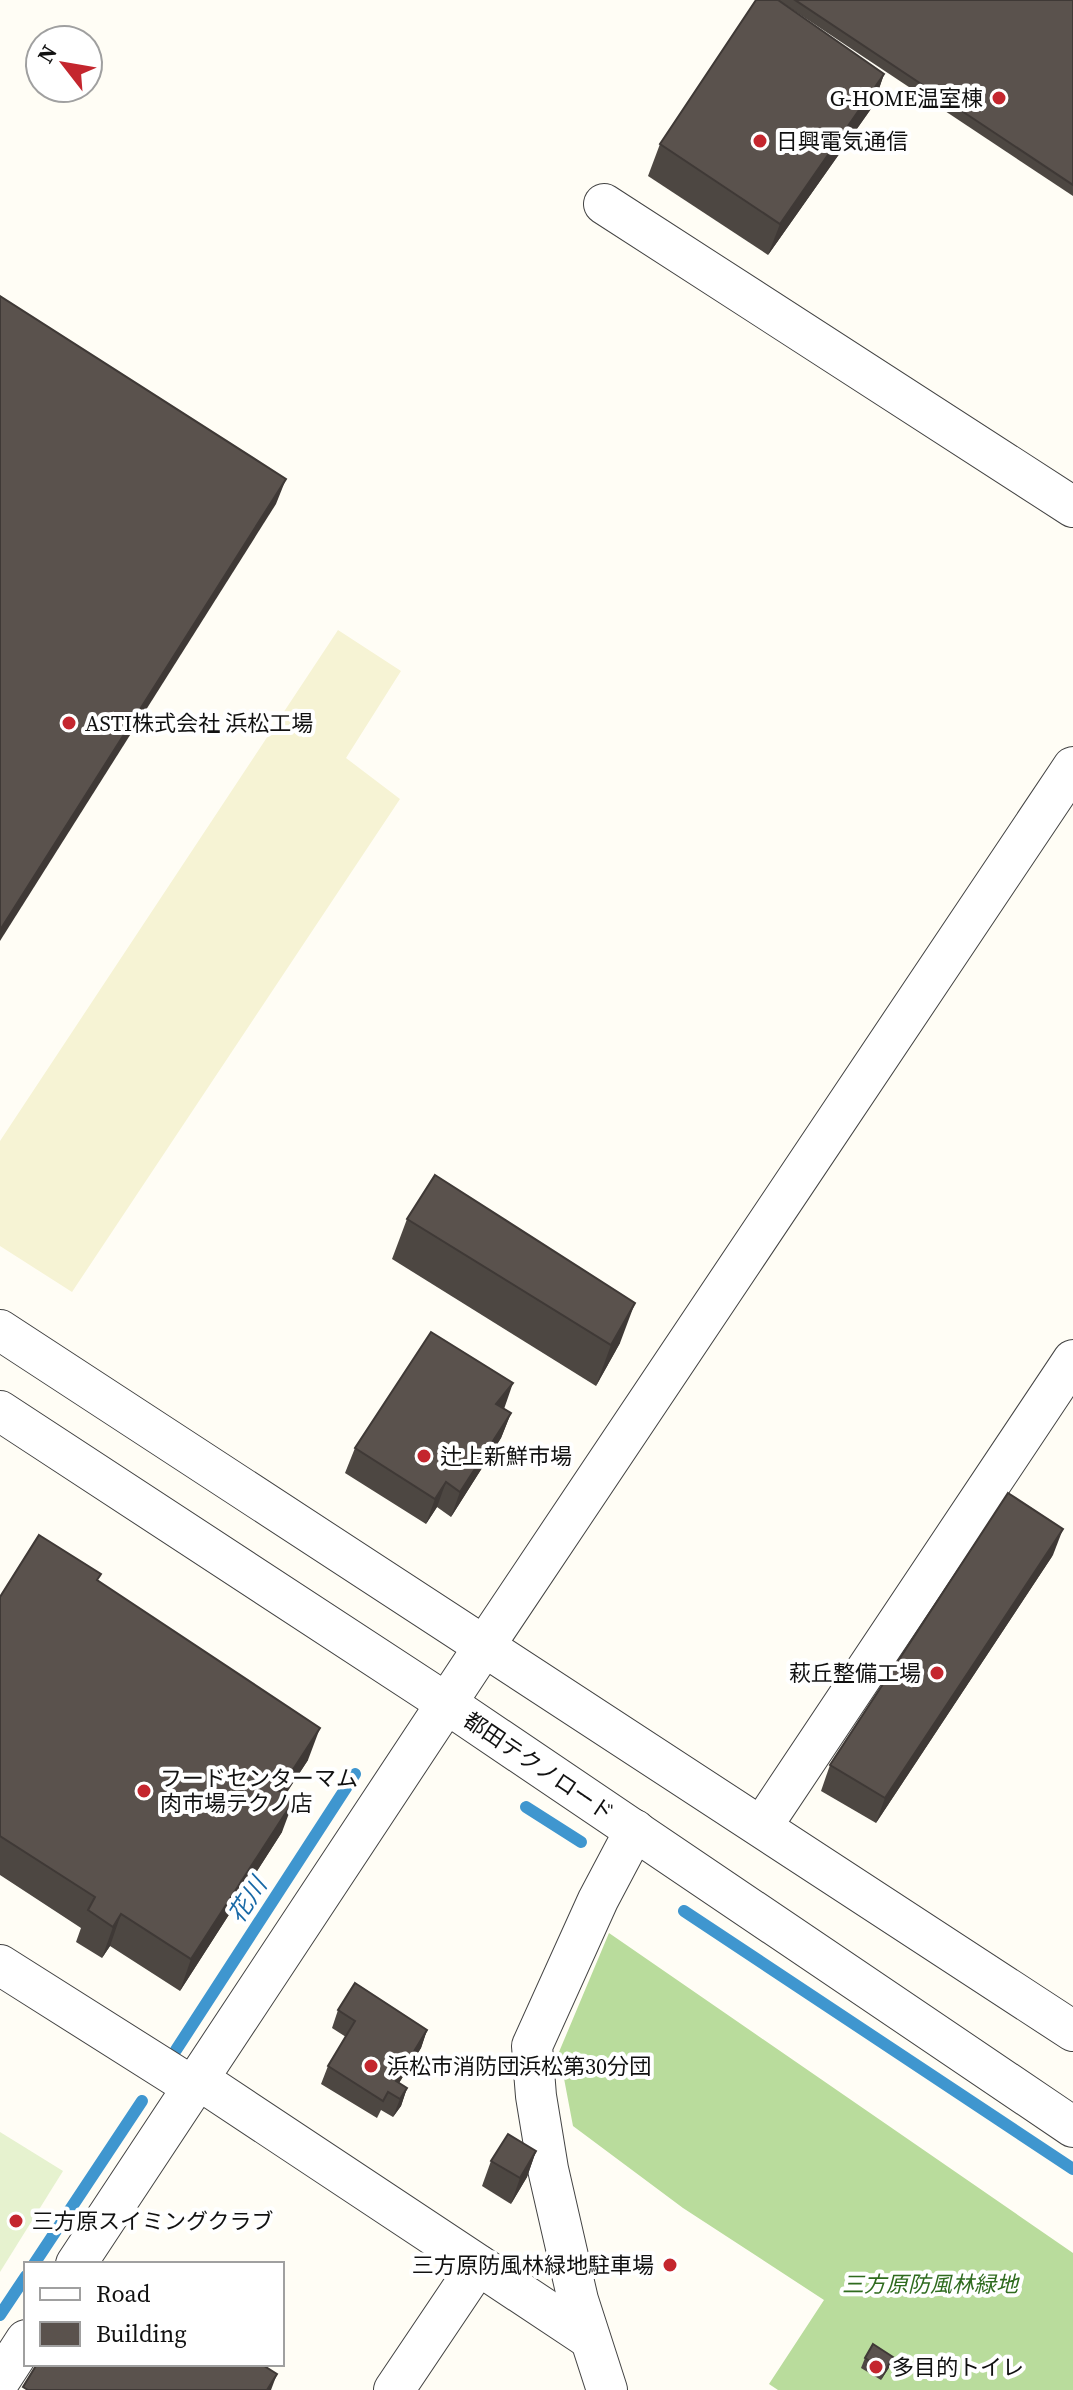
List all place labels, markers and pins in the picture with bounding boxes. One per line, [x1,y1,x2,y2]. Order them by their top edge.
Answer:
place label: G-HOME温室棟 [830,83,983,113]
marker: G-HOME温室棟 [990,89,1008,107]
place label: 日興電気通信 [776,126,908,156]
marker: 日興電気通信 [751,132,769,150]
place label: ASTI株式会社 浜松工場 [85,708,313,738]
marker: ASTI株式会社 浜松工場 [60,714,78,732]
place label: 辻上新鮮市場 [440,1441,572,1471]
marker: 辻上新鮮市場 [415,1447,433,1465]
place label: 萩丘整備工場 [789,1658,921,1688]
marker: 萩丘整備工場 [928,1664,946,1682]
place label: フードセンターマム 肉市場テクノ店 [160,1763,358,1818]
marker: フードセンターマム 肉市場テクノ店 [135,1782,153,1800]
place label: 浜松市消防団浜松第30分団 [387,2051,651,2081]
marker: 浜松市消防団浜松第30分団 [362,2057,380,2075]
place label: 三方原スイミングクラブ [32,2206,274,2236]
marker: 三方原スイミングクラブ [7,2212,25,2230]
place label: 三方原防風林緑地駐車場 [412,2250,654,2280]
marker: 三方原防風林緑地駐車場 [661,2256,679,2274]
place label: 多目的トイレ [892,2352,1024,2382]
marker: 多目的トイレ [867,2358,885,2376]

